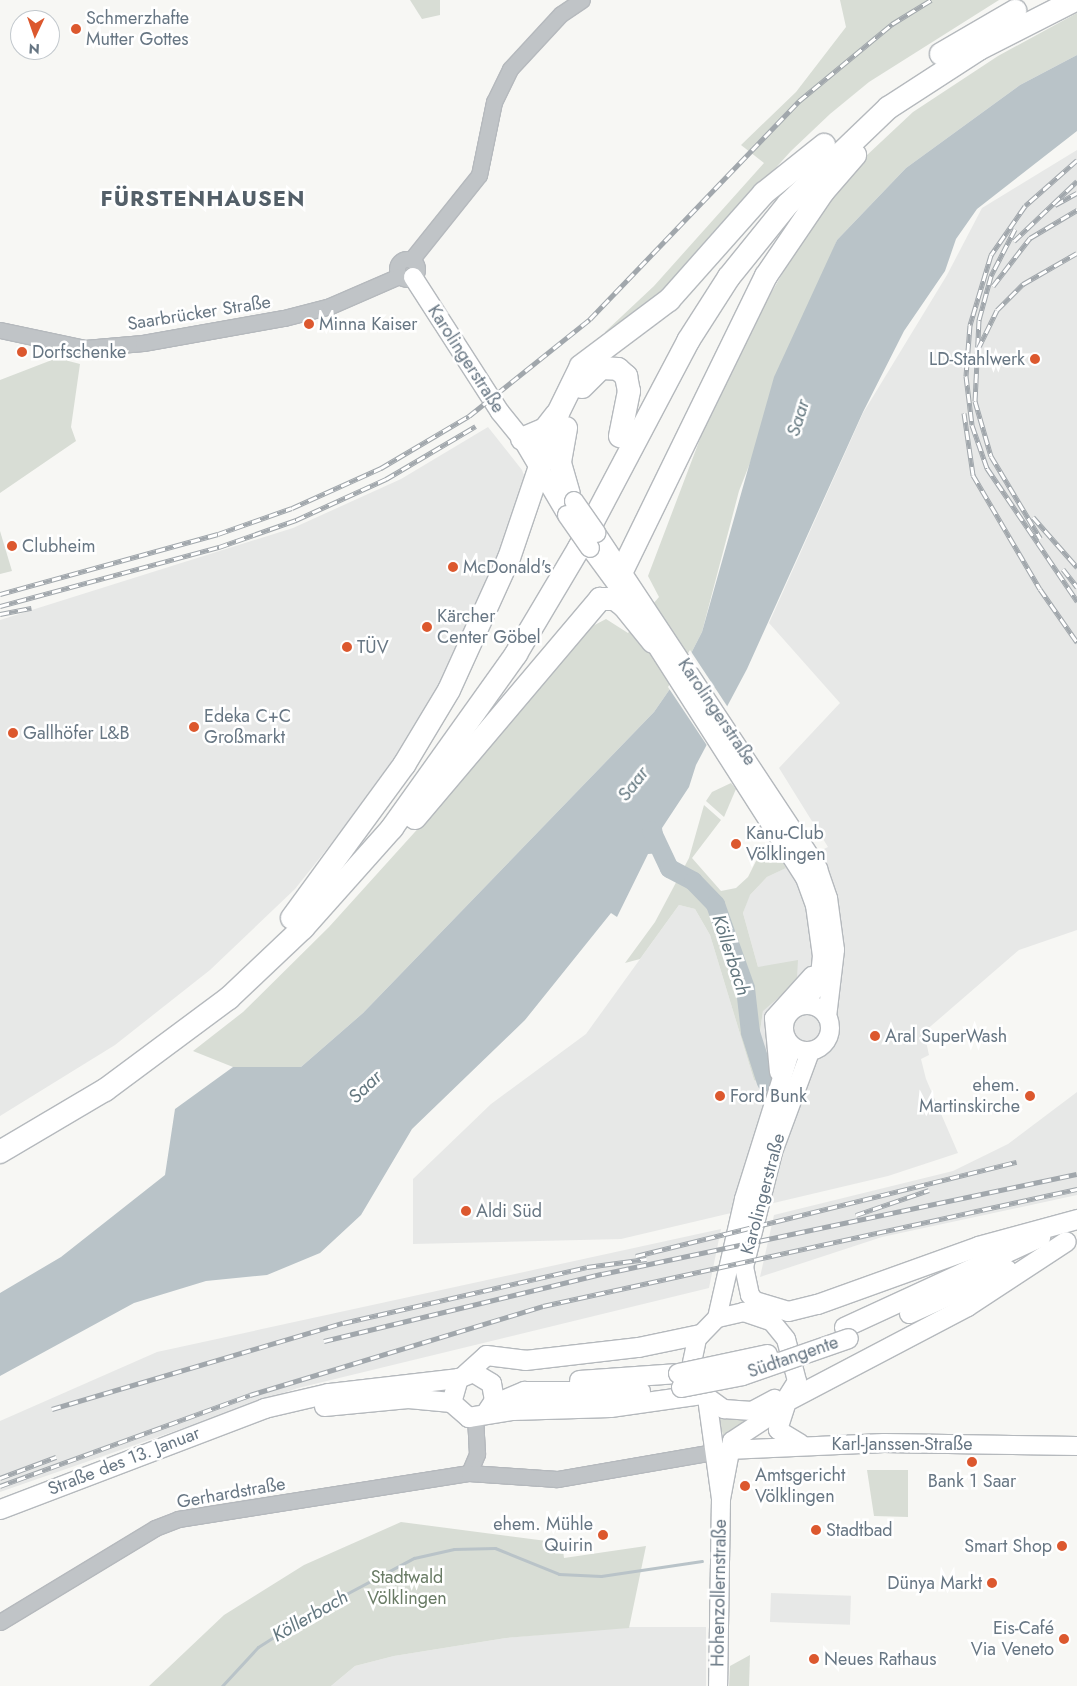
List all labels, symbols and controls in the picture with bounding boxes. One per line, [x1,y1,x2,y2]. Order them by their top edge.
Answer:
place label: Schmerzhafte Mutter Gottes [86,8,189,50]
north arrow [10,10,60,60]
marker: Schmerzhafte Mutter Gottes [70,23,82,35]
text: N [28,39,40,59]
district label: FÜRSTENHAUSEN [99,186,307,212]
street label: Saarbrücker Straße [126,291,272,335]
street label: Karolingerstraße [423,301,509,417]
place label: Minna Kaiser [319,313,417,335]
marker: Minna Kaiser [303,318,315,330]
place label: Dorfschenke [32,341,126,363]
marker: Dorfschenke [16,346,28,358]
place label: LD-Stahlwerk [929,348,1025,370]
marker: LD-Stahlwerk [1029,353,1041,365]
water label: Saar [782,397,814,439]
place label: Clubheim [22,535,96,557]
marker: Clubheim [6,540,18,552]
place label: McDonald's [463,556,551,578]
marker: McDonald's [447,561,459,573]
place label: Kärcher Center Göbel [437,606,541,649]
marker: Kärcher Center Göbel [421,621,433,633]
place label: TÜV [357,636,389,658]
marker: TÜV [341,641,353,653]
street label: Karolingerstraße [673,654,761,770]
place label: Edeka C+C Großmarkt [204,706,291,749]
marker: Edeka C+C Großmarkt [188,721,200,733]
place label: Gallhöfer L&B [23,722,129,744]
marker: Gallhöfer L&B [7,727,19,739]
water label: Saar [612,762,654,806]
place label: Kanu-Club Völklingen [746,823,826,866]
marker: Kanu-Club Völklingen [730,838,742,850]
water label: Köllerbach [707,912,755,998]
place label: Aral SuperWash [885,1025,1007,1047]
marker: Aral SuperWash [869,1030,881,1042]
water label: Saar [344,1066,386,1108]
place label: ehem. Martinskirche [919,1075,1020,1118]
place label: Ford Bunk [730,1085,807,1107]
marker: Ford Bunk [714,1090,726,1102]
marker: ehem. Martinskirche [1024,1090,1036,1102]
street label: Karolingerstraße [736,1131,790,1257]
place label: Aldi Süd [476,1200,542,1222]
marker: Aldi Süd [460,1205,472,1217]
street label: Südtangente [745,1331,841,1383]
street label: Straße des 13. Januar [45,1422,203,1500]
street label: Karl-Janssen-Straße [832,1433,972,1455]
marker: Bank 1 Saar [966,1456,978,1468]
place label: Amtsgericht Völklingen [755,1465,845,1508]
place label: Bank 1 Saar [928,1470,1016,1492]
street label: Gerhardstraße [175,1473,287,1513]
marker: Amtsgericht Völklingen [739,1480,751,1492]
place label: ehem. Mühle Quirin [493,1514,593,1556]
street label: Hohenzollernstraße [707,1519,731,1667]
place label: Stadtbad [826,1519,893,1541]
marker: Stadtbad [810,1524,822,1536]
marker: ehem. Mühle Quirin [597,1529,609,1541]
place label: Smart Shop [964,1535,1052,1557]
marker: Smart Shop [1056,1540,1068,1552]
park label: Stadtwald Völklingen [367,1567,447,1610]
place label: Dünya Markt [887,1572,982,1594]
marker: Dünya Markt [986,1577,998,1589]
water label: Köllerbach [268,1585,352,1647]
place label: Eis-Café Via Veneto [971,1618,1054,1660]
marker: Eis-Café Via Veneto [1058,1633,1070,1645]
place label: Neues Rathaus [824,1648,936,1670]
marker: Neues Rathaus [808,1653,820,1665]

